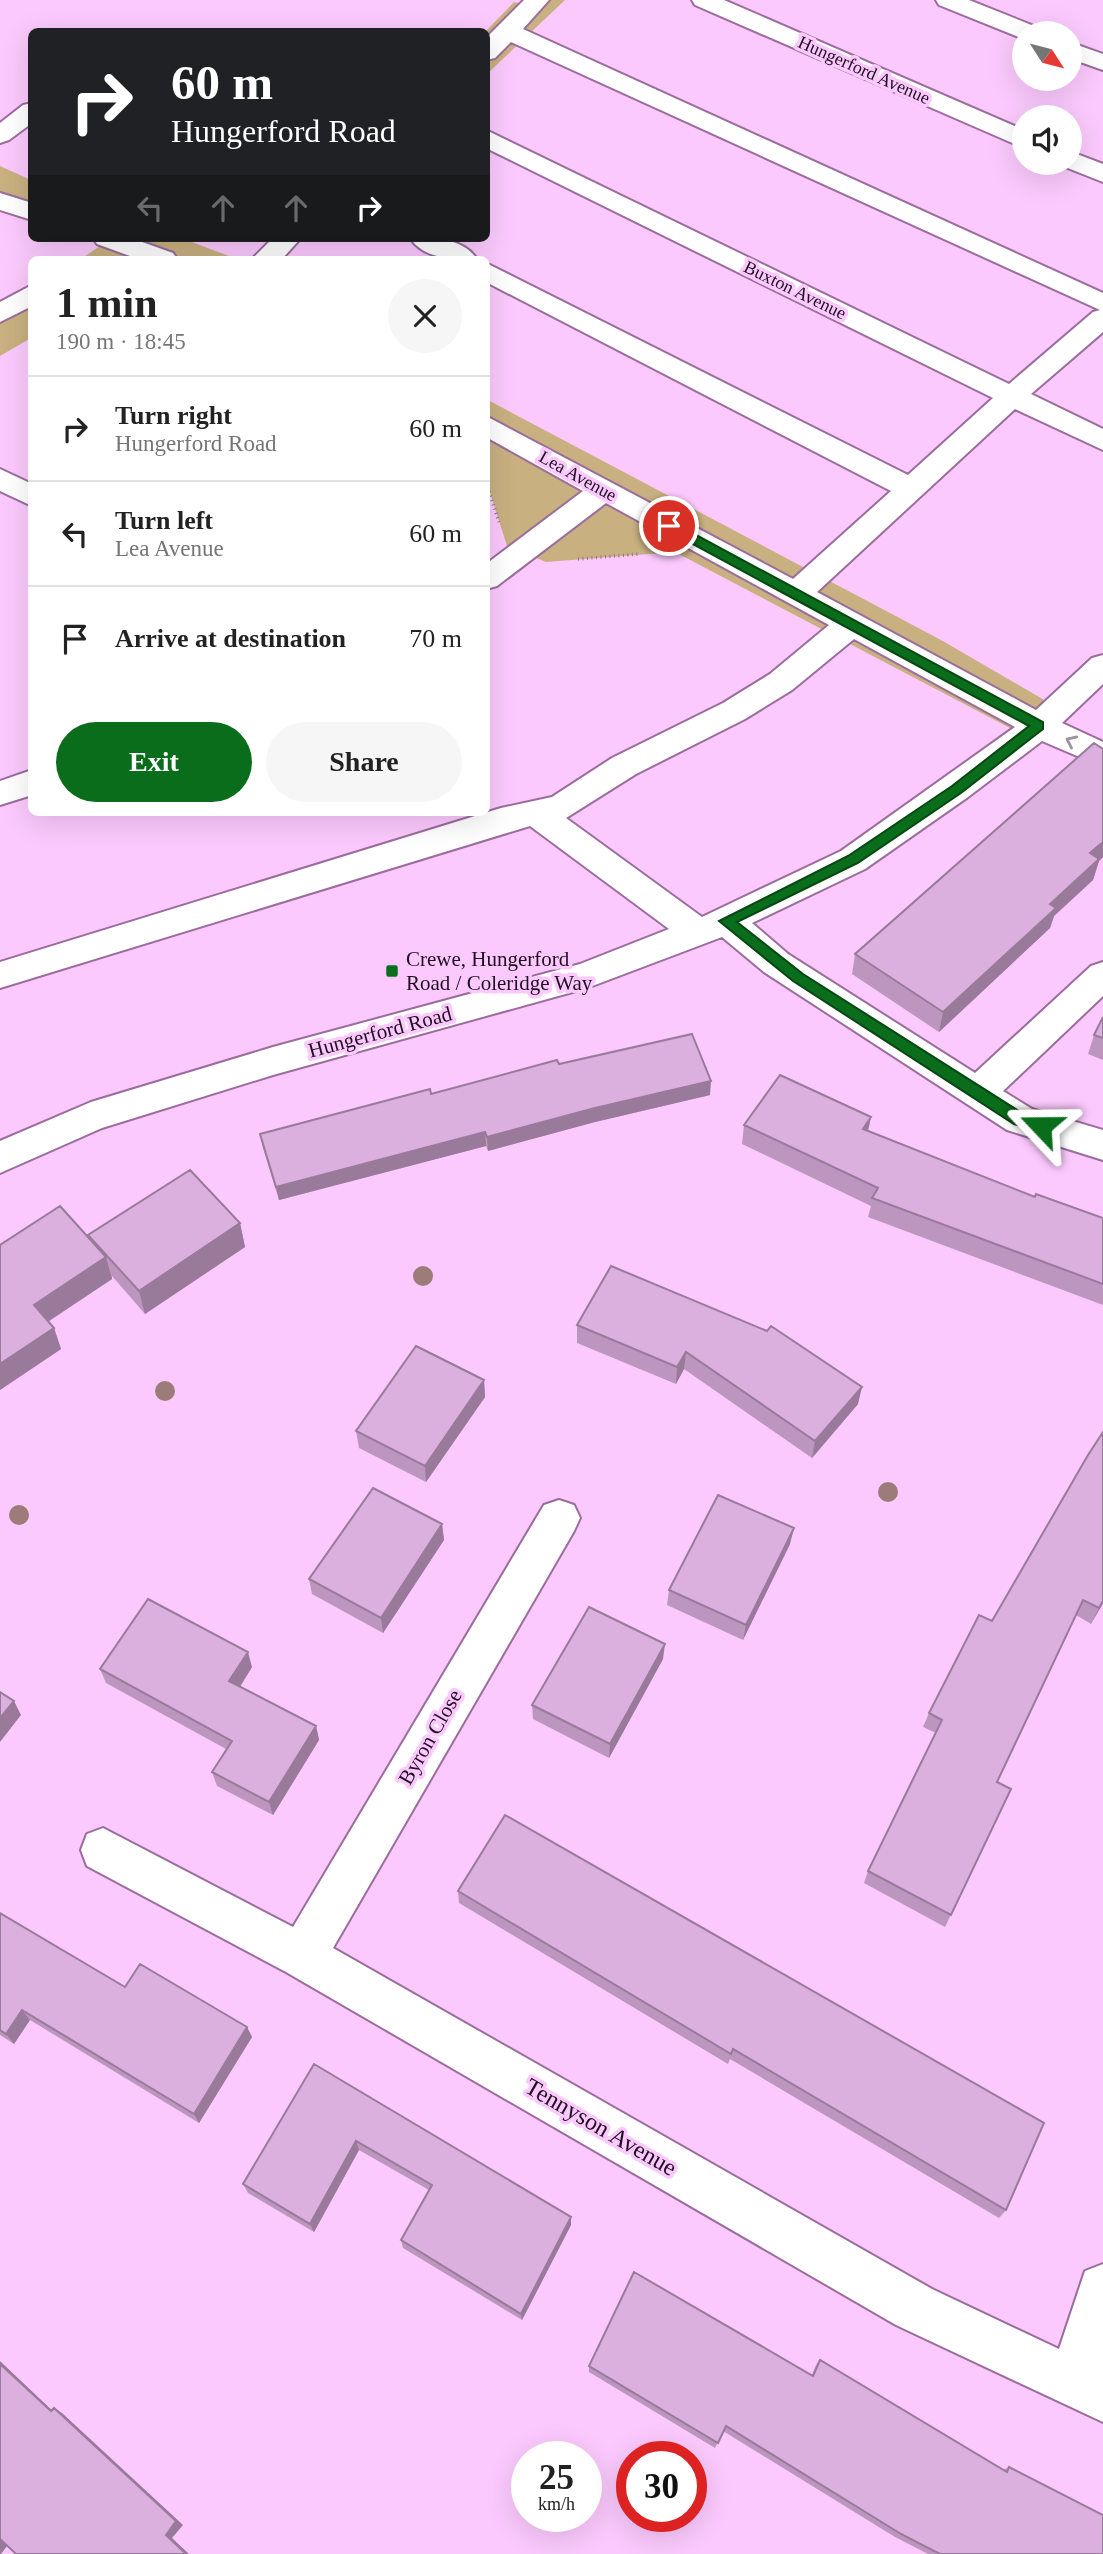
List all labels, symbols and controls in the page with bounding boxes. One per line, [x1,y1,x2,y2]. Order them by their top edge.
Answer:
north arrow [1012,21,1082,91]
map controls [1012,21,1082,175]
street label: Hungerford Avenue [795,32,933,108]
text: 60 m [171,55,273,110]
icon: right [56,56,147,147]
button: sound [1012,105,1082,175]
text: Hungerford Road [171,113,396,149]
icon: left [131,189,169,227]
icon: ahead [204,189,242,227]
icon: ahead [277,189,315,227]
icon: right [350,189,388,227]
street label: Buxton Avenue [741,257,849,323]
button: close [388,279,462,353]
text: 1 min [56,280,158,326]
text: 190 m · 18:45 [56,329,186,354]
text: Turn right [115,401,232,430]
icon: right [56,410,94,448]
text: 60 m [409,414,462,443]
text: Hungerford Road [115,431,277,456]
street label: Lea Avenue [536,447,620,505]
pin [639,496,699,556]
text: Turn left [115,506,213,535]
icon: arrive [650,507,688,545]
icon: left [56,515,94,553]
text: 60 m [409,519,462,548]
text: Lea Avenue [115,536,224,561]
icon: arrive [56,620,94,658]
text: Arrive at destination [115,624,346,653]
text: 70 m [409,624,462,653]
button: Exit [56,722,252,802]
button: Share [266,722,462,802]
one-way arrow [1066,735,1078,749]
place label: Crewe, Hungerford Road / Coleridge Way [406,947,593,995]
marker: Crewe, Hungerford Road / Coleridge Way [384,963,400,979]
street label: Hungerford Road [306,1001,455,1063]
position arrow [1004,1089,1078,1163]
street label: Byron Close [393,1685,467,1789]
street label: Tennyson Avenue [521,2073,681,2181]
speed limit sign: 30 [616,2441,707,2532]
text: 25 [539,2458,574,2497]
text: km/h [538,2494,575,2514]

